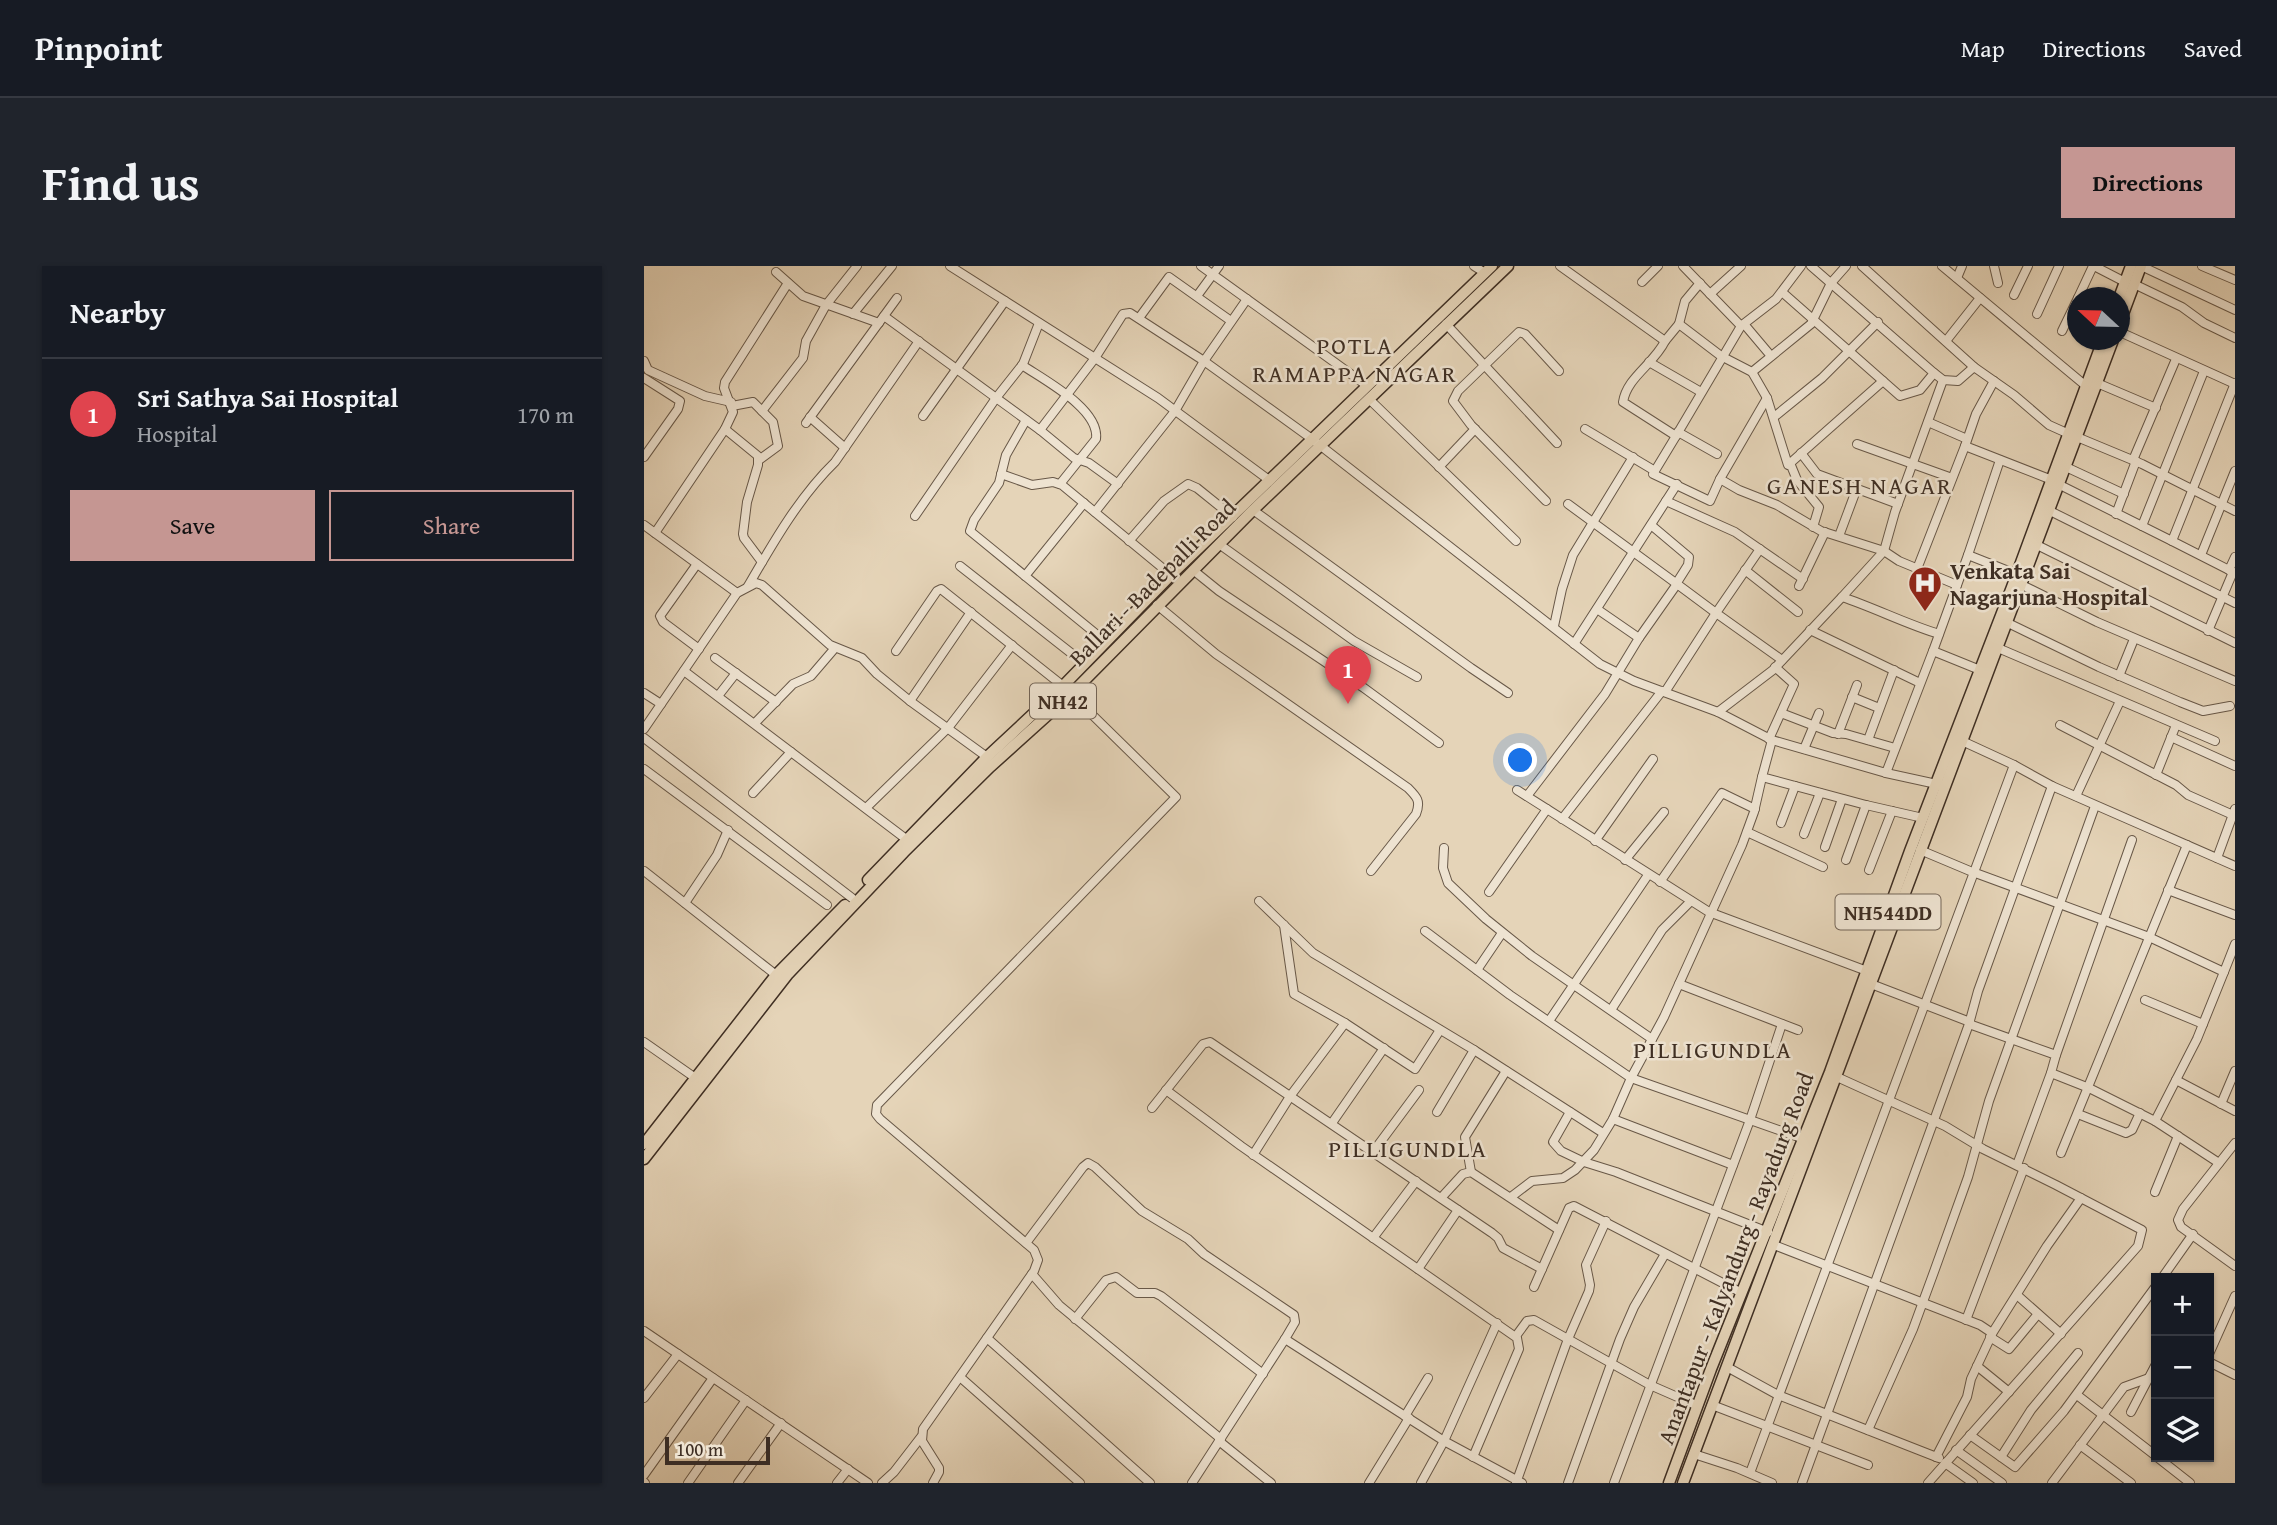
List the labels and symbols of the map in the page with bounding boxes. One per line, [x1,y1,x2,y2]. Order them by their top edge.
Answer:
north arrow [2067,287,2130,350]
district label: POTLA RAMAPPA NAGAR [1252,328,1458,391]
district label: GANESH NAGAR [1767,468,1953,503]
street label: Ballari - Badepalli Road [1061,490,1244,673]
place label: Venkata Sai Nagarjuna Hospital [1950,554,2148,613]
hospital icon: Venkata Sai Nagarjuna Hospital [1906,564,1944,613]
pin: 1 [1325,646,1371,704]
road number: NH42 [1030,684,1096,718]
your location [1503,743,1537,777]
road number: NH544DD [1836,894,1940,930]
district label: PILLIGUNDLA [1633,1032,1793,1067]
street label: Anantapur - Kalyandurg - Rayadurg Road [1649,1066,1822,1449]
district label: PILLIGUNDLA [1328,1131,1488,1166]
scale bar [665,1434,770,1466]

